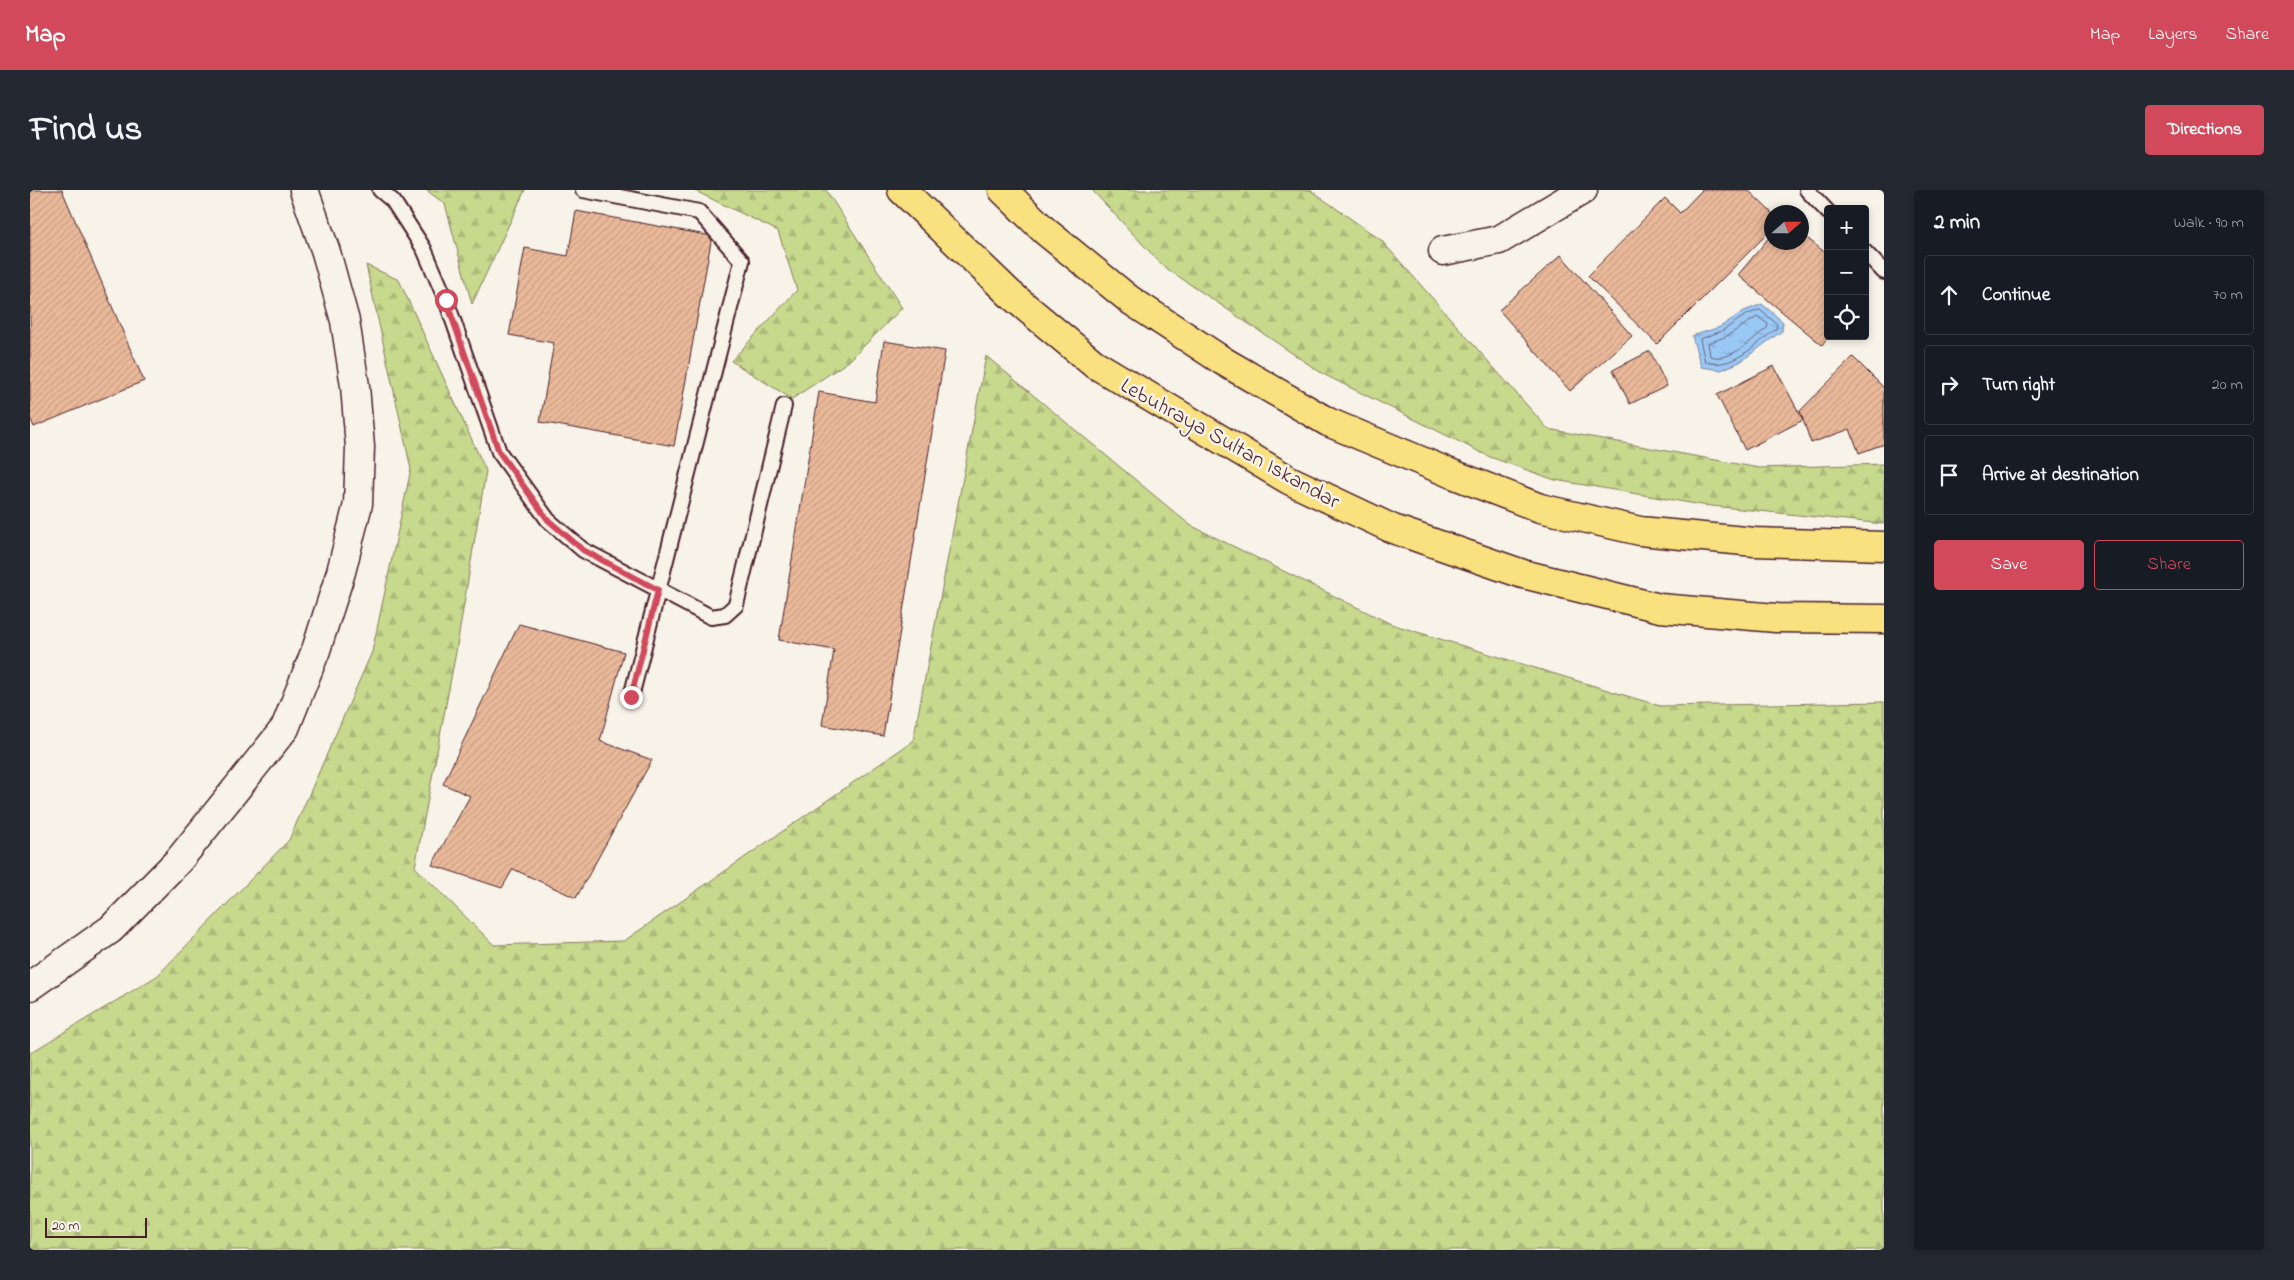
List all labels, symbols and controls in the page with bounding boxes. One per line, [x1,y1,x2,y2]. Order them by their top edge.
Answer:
text: Map [25,18,66,53]
text: Map [2090,22,2120,48]
text: Layers [2148,22,2198,48]
text: Share [2226,22,2269,48]
text: Find us [30,105,142,156]
button: Directions [2145,105,2264,155]
north arrow [1764,205,1809,250]
map controls [1824,205,1869,340]
button: + [1824,205,1869,250]
text: 2 min [1934,208,1980,238]
text: Walk · 90 m [2174,211,2244,235]
button: − [1824,250,1869,295]
icon: ahead [1935,281,1963,309]
text: Continue [1982,282,2050,309]
text: 70 m [2213,283,2243,307]
route start [435,289,458,312]
button: locate [1824,295,1869,340]
street label: Lebuhraya Sultan Iskandar [1113,371,1345,519]
icon: right [1935,371,1963,399]
text: Turn right [1982,372,2055,399]
text: 20 m [2212,373,2243,397]
icon: arrive [1935,461,1963,489]
text: Arrive at destination [1982,462,2139,489]
button: Save [1934,540,2084,590]
button: Share [2094,540,2244,590]
route end [620,686,643,709]
scale bar [45,1215,148,1238]
text: 20 m [52,1216,79,1237]

